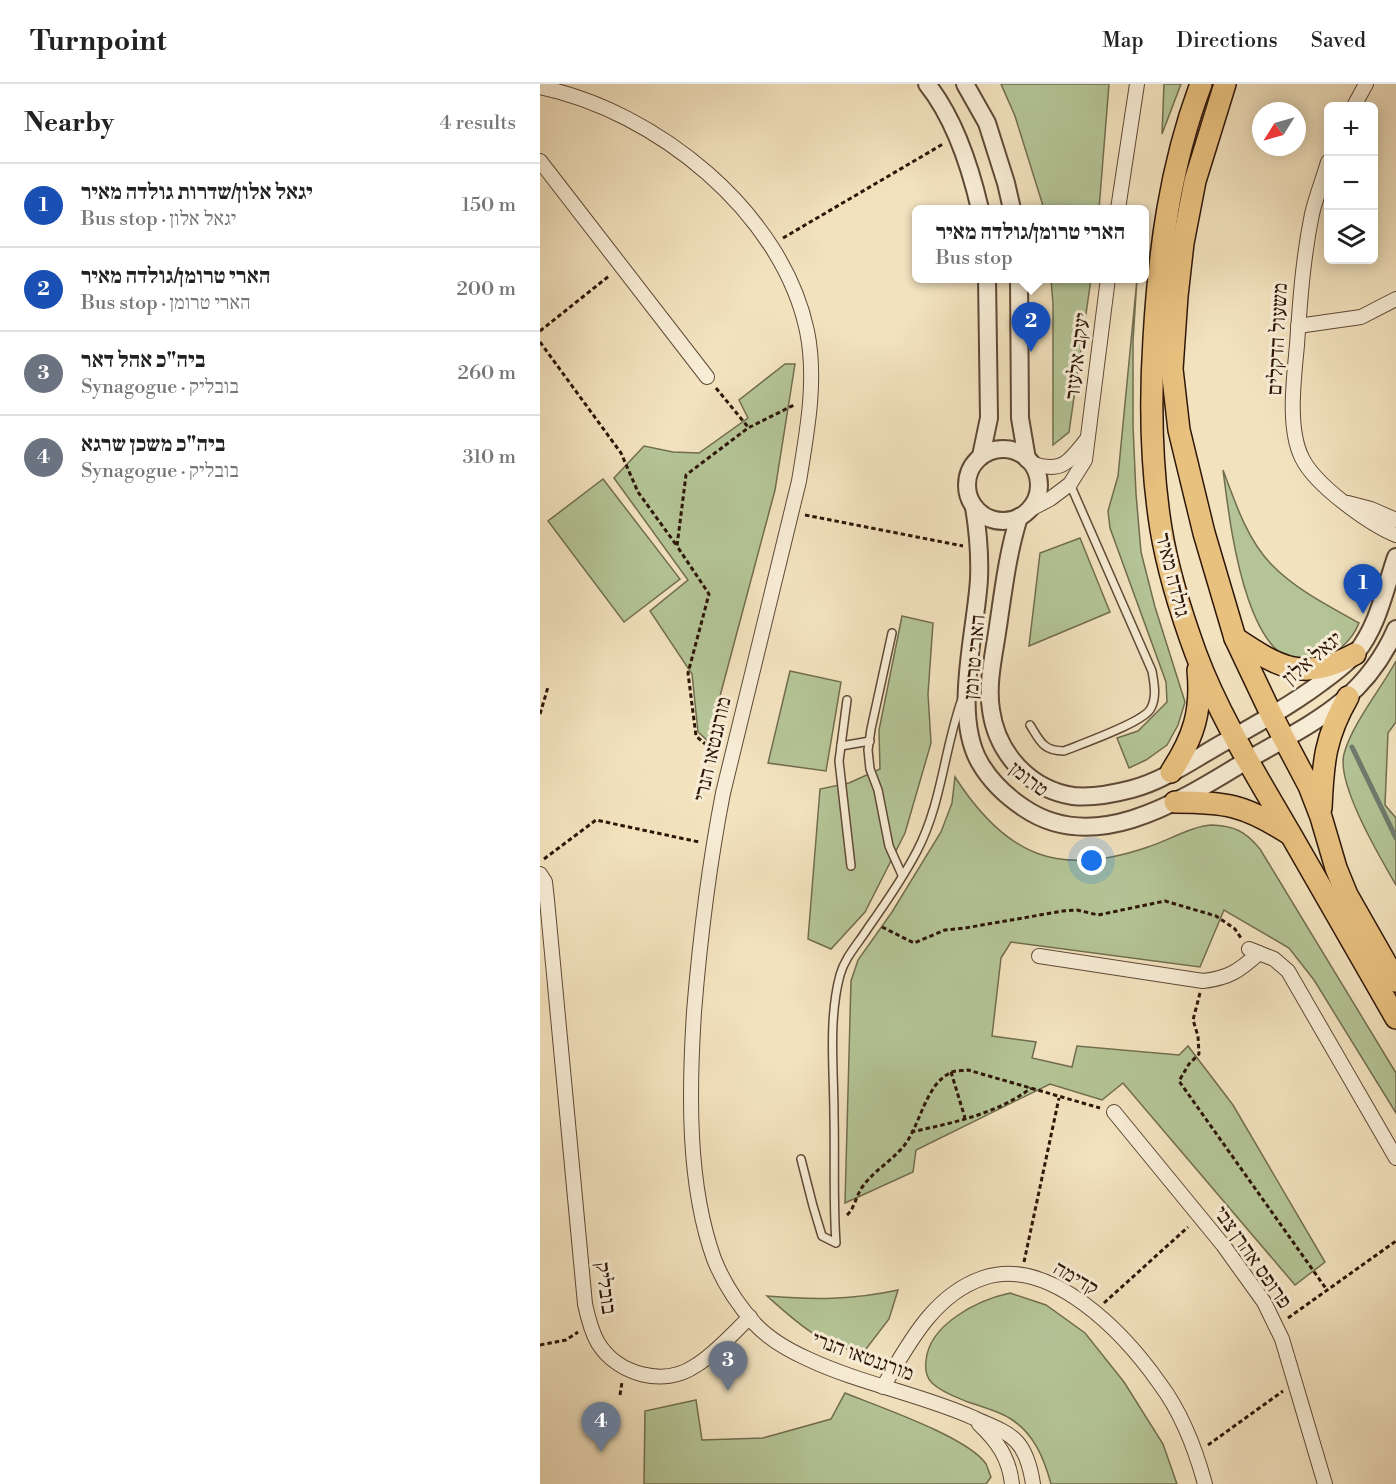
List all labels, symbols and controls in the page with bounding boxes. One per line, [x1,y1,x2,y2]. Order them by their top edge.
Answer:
text: Turnpoint [30,24,166,59]
text: Map [1102,28,1144,54]
text: Directions [1177,28,1278,54]
text: Saved [1311,28,1366,54]
north arrow [1252,102,1306,156]
map controls [1324,102,1378,264]
button: + [1324,102,1378,156]
text: Nearby [24,107,114,139]
text: 4 results [439,111,516,136]
button: − [1324,156,1378,210]
text: יגאל אלון/שדרות גולדה מאיר [81,179,313,206]
text: 1 [39,193,48,218]
text: 150 m [461,193,516,218]
popup [912,205,1149,283]
text: Bus stop · יגאל אלון [81,207,236,232]
button: layers [1324,210,1378,264]
text: הארי טרומן/גולדה מאיר [936,219,1125,246]
text: Bus stop [936,246,1013,271]
text: הארי טרומן/גולדה מאיר [81,263,270,290]
text: 2 [37,277,50,302]
text: 200 m [456,277,516,302]
street label: משעול הדקלים [1262,282,1294,396]
text: Bus stop · הארי טרומן [81,291,251,316]
pin: 2 [1012,302,1050,352]
street label: יעקב אלעזר [1060,311,1096,401]
text: ביה"כ אהל דאר [81,347,205,374]
text: 3 [37,361,50,386]
text: 260 m [458,361,516,386]
text: Synagogue · בובליק [81,375,239,400]
text: ביה"כ משכן שרגא [81,431,225,458]
text: 4 [37,445,50,470]
text: 310 m [463,445,516,470]
text: Synagogue · בובליק [81,459,239,484]
street label: גולדה מאיר [1149,530,1195,620]
pin: 1 [1344,564,1382,614]
street label: הארי טרומן [958,613,992,701]
street label: יגאל אלון [1277,626,1348,691]
street label: מורגנטאו הנרי [688,694,738,804]
street label: טרומן [1003,756,1053,803]
your location [1077,846,1106,875]
street label: פרופס אהרן צבי [1207,1201,1297,1314]
street label: קדימה [1048,1256,1103,1302]
street label: בובליק [588,1260,622,1316]
street label: מורגנטאו הנרי [808,1326,917,1387]
pin: 3 [708,1342,747,1391]
pin: 4 [582,1402,620,1452]

